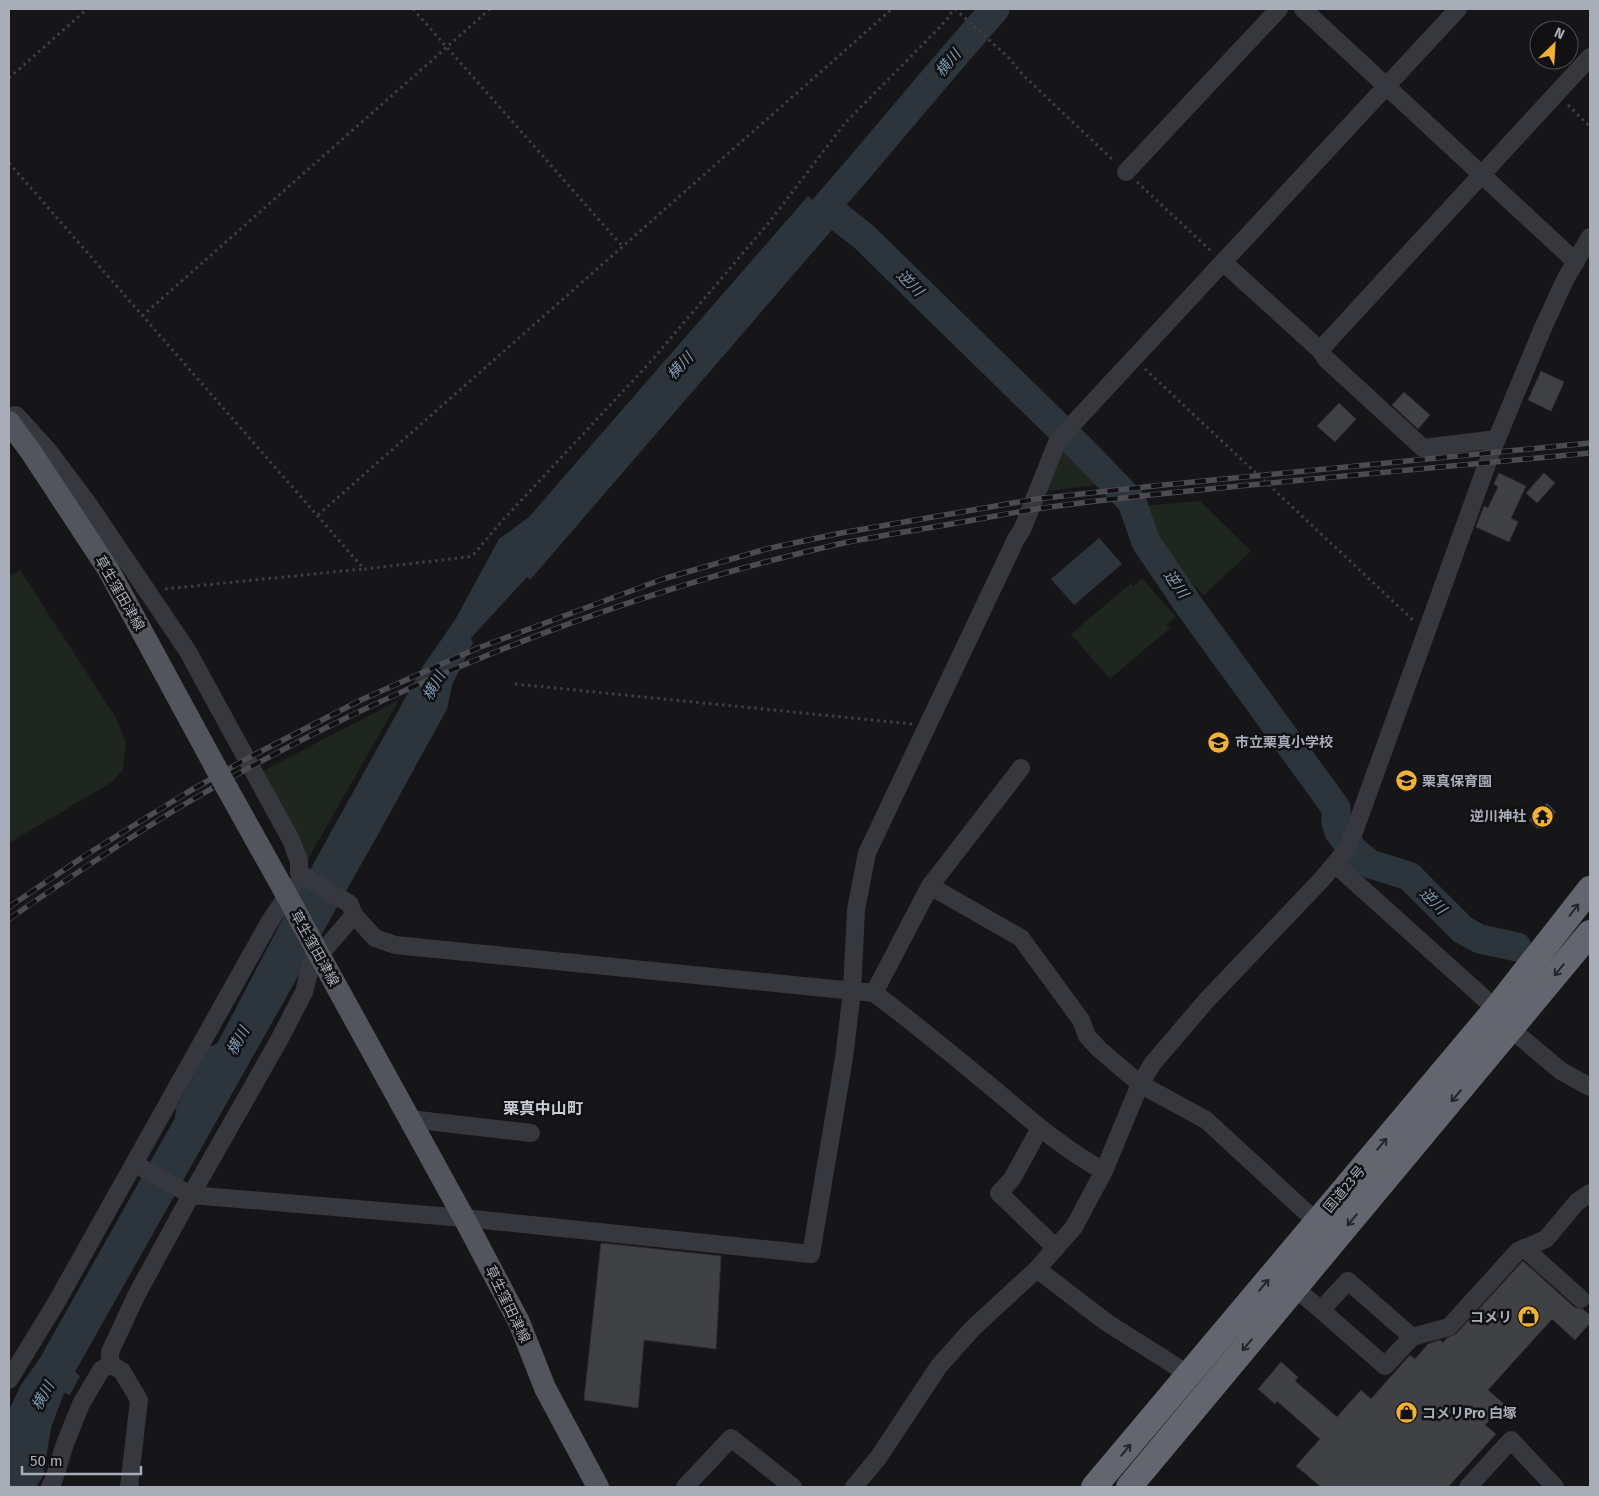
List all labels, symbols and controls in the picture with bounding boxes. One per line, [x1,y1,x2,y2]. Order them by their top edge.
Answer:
north arrow [1529,20,1579,70]
text: N [1551,24,1567,43]
water label: 横川 [931,44,966,80]
water label: 逆川 [893,266,928,301]
water label: 横川 [663,347,698,383]
street label: 草生窪田津線 [91,553,148,634]
water label: 逆川 [1160,567,1193,603]
water label: 横川 [419,667,450,703]
school or university icon: 市立栗真小学校 [1207,730,1231,754]
place label: 市立栗真小学校 [1235,734,1333,751]
school or university icon: 栗真保育園 [1394,769,1418,793]
place label: 栗真保育園 [1422,773,1492,790]
temple icon: 逆川神社 [1530,804,1554,828]
place label: 逆川神社 [1470,808,1526,825]
water label: 逆川 [1416,884,1451,919]
one-way arrow [1568,904,1579,917]
street label: 草生窪田津線 [287,907,342,989]
one-way arrow [1554,964,1565,977]
water label: 横川 [223,1022,254,1058]
one-way arrow [1450,1089,1461,1102]
district label: 栗真中山町 [503,1099,583,1118]
one-way arrow [1376,1138,1387,1151]
street label: 国道23号 [1320,1162,1369,1216]
one-way arrow [1346,1214,1357,1227]
street label: 草生窪田津線 [481,1263,534,1346]
one-way arrow [1258,1279,1270,1292]
shop icon: コメリ [1516,1305,1540,1329]
place label: コメリ [1470,1309,1512,1326]
one-way arrow [1242,1338,1253,1351]
water label: 横川 [28,1377,59,1413]
shop icon: コメリPro 白塚 [1394,1401,1418,1425]
place label: コメリPro 白塚 [1422,1405,1517,1422]
scale bar [22,1444,141,1476]
one-way arrow [1120,1444,1131,1457]
text: 50 m [30,1452,63,1470]

